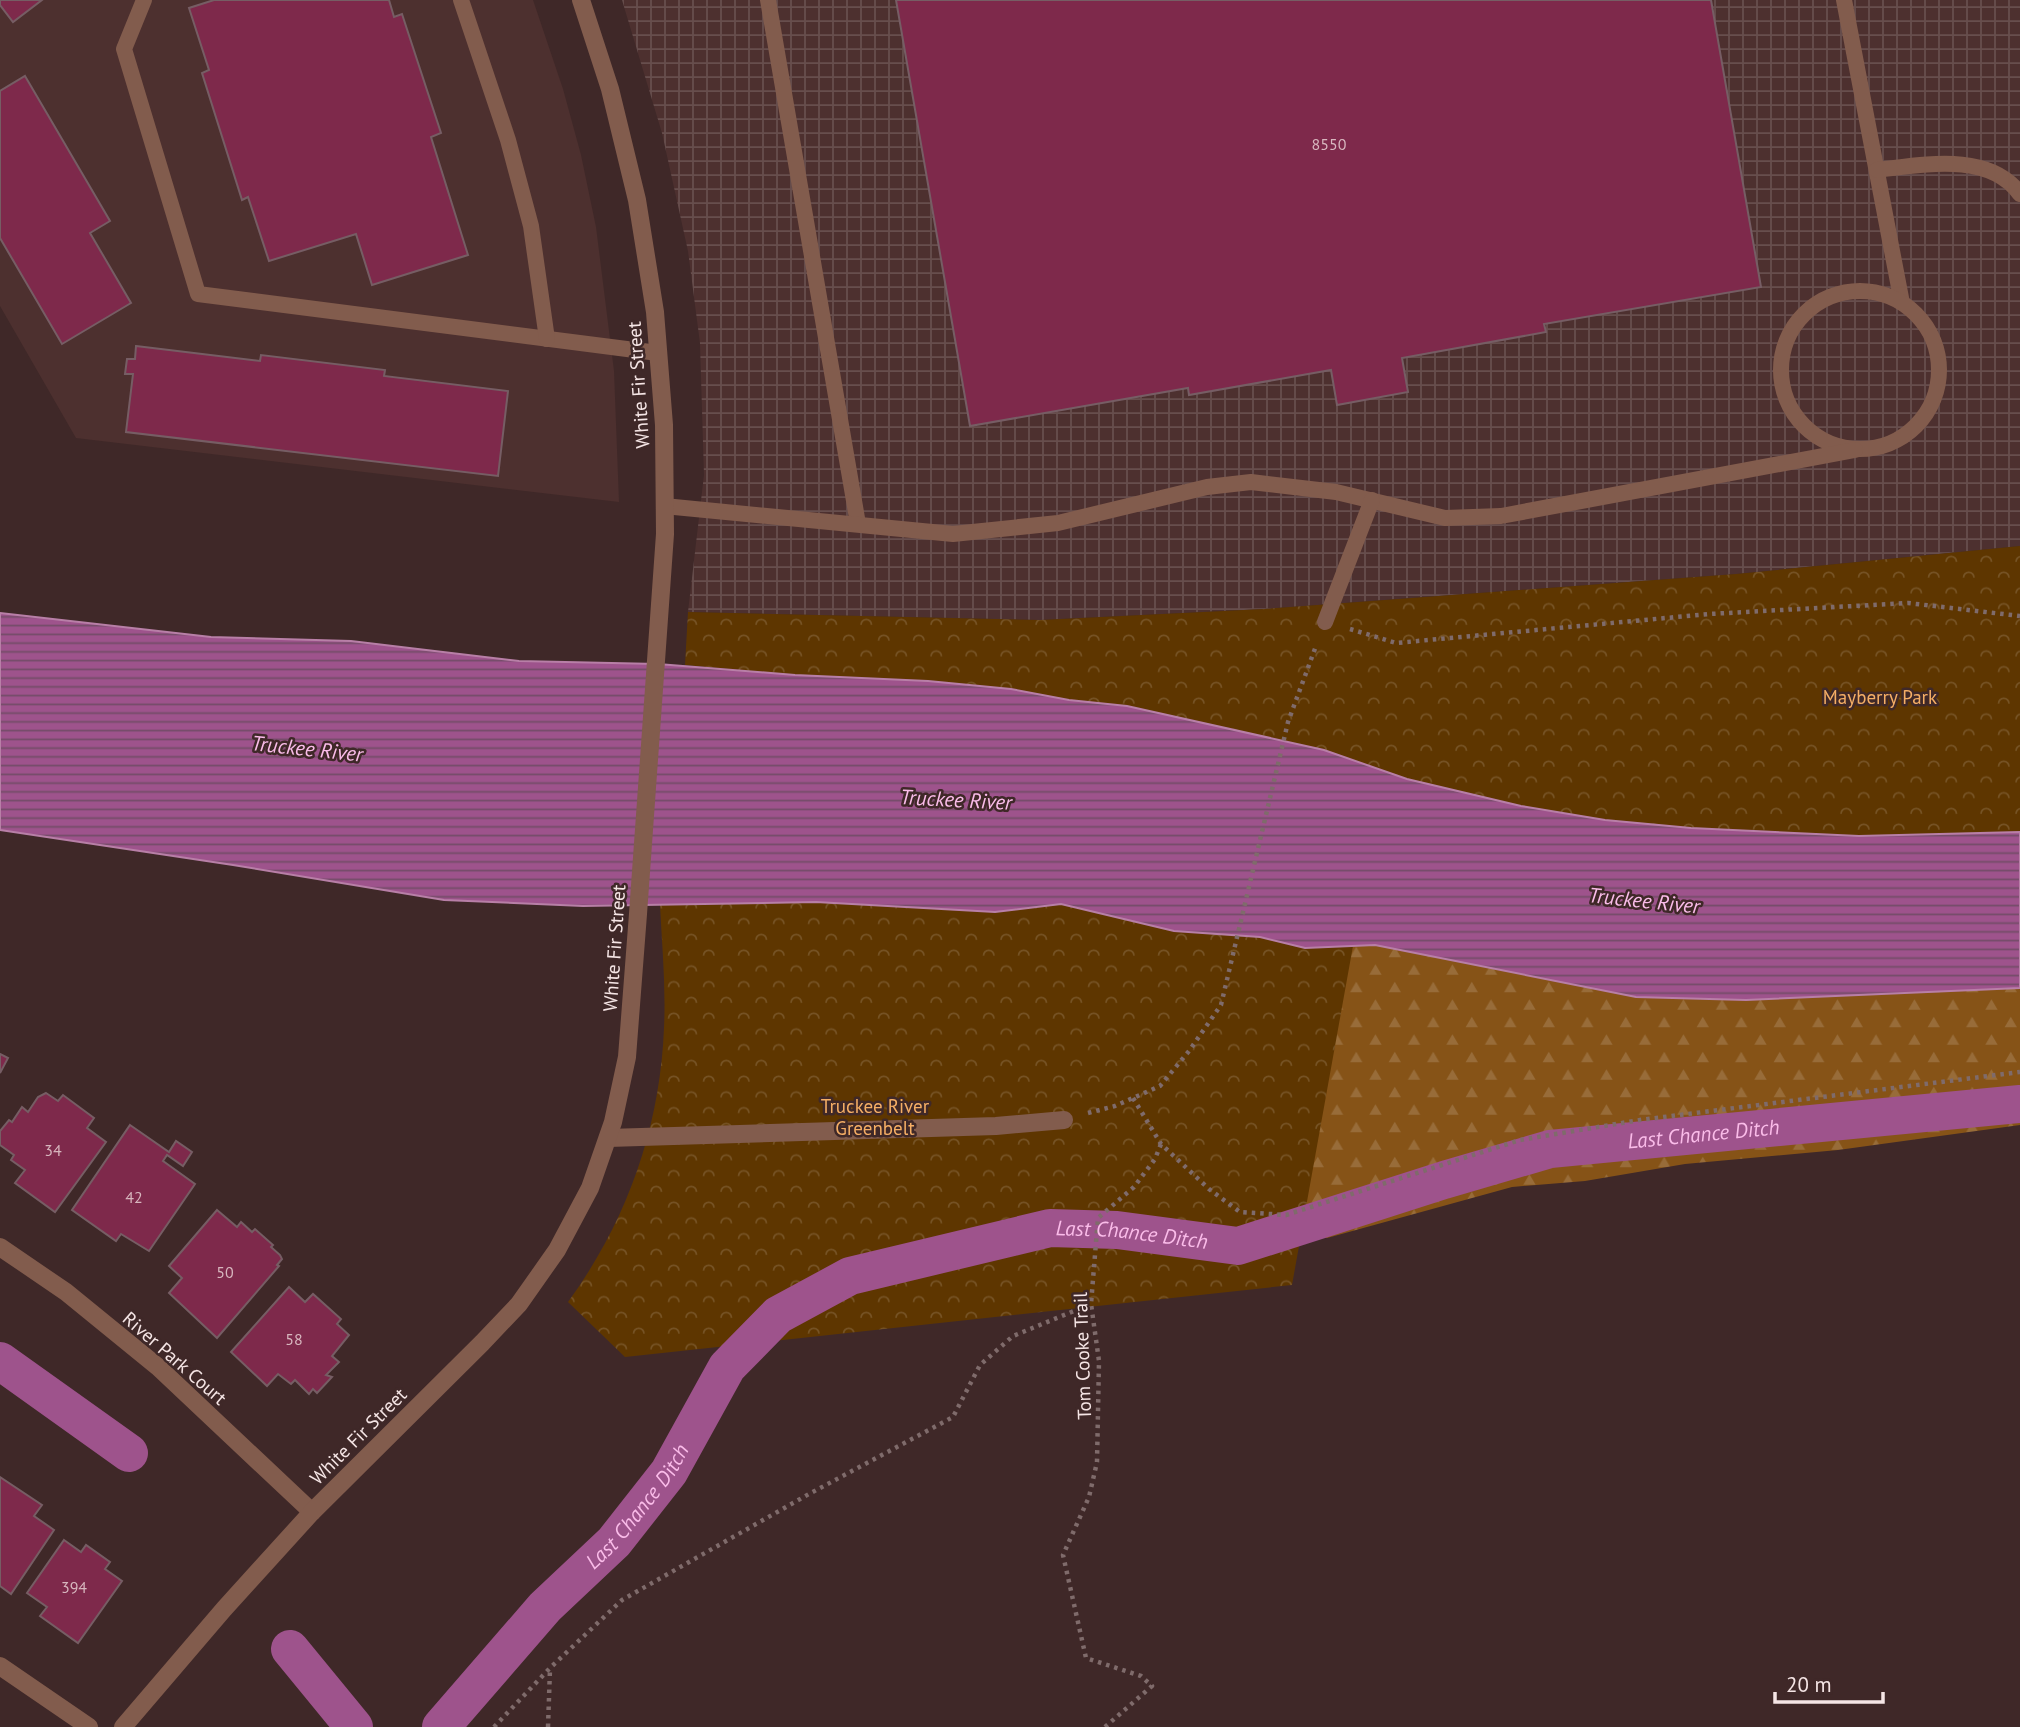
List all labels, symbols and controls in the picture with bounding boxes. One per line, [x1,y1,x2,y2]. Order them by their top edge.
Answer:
house number: 8550 [1312,134,1347,154]
street label: White Fir Street [622,320,654,449]
park label: Mayberry Park [1823,685,1937,709]
water label: Truckee River [250,729,366,768]
water label: Truckee River [899,783,1015,816]
water label: Truckee River [1587,881,1703,920]
street label: White Fir Street [598,883,630,1012]
park label: Truckee River Greenbelt [821,1094,930,1140]
water label: Last Chance Ditch [1626,1113,1781,1155]
house number: 34 [44,1140,62,1160]
house number: 42 [125,1187,143,1207]
water label: Last Chance Ditch [1055,1214,1209,1255]
house number: 50 [216,1262,234,1282]
street label: Tom Cooke Trail [1068,1291,1096,1420]
street label: River Park Court [118,1306,232,1410]
house number: 58 [285,1329,303,1349]
street label: White Fir Street [305,1382,412,1489]
water label: Last Chance Ditch [580,1439,695,1575]
house number: 394 [61,1577,87,1597]
scale bar [1775,1660,1884,1704]
text: 20 m [1786,1671,1832,1698]

